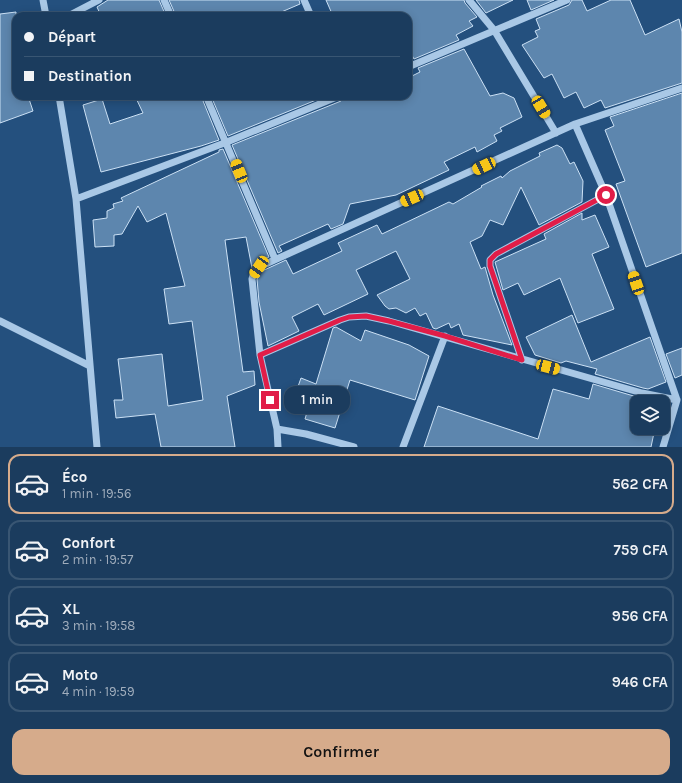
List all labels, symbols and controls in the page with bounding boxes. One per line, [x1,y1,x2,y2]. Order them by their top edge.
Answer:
text: Départ [48,28,96,46]
text: Destination [48,67,132,85]
car [530,94,552,120]
car [471,155,497,177]
car [229,158,249,184]
route start [597,186,615,204]
car [399,188,425,208]
car [247,254,271,280]
car [626,270,646,296]
car [535,358,561,376]
callout: 1 min [284,386,350,414]
route end [261,391,279,409]
text: 1 min [301,392,333,407]
map controls [630,395,670,435]
button: layers [630,395,670,435]
icon: car [14,466,50,502]
text: Éco [62,468,87,486]
text: 562 CFA [612,475,668,493]
text: 1 min · 19:56 [62,486,131,501]
icon: car [14,532,50,568]
text: Confort [62,534,115,552]
text: 759 CFA [613,541,668,559]
text: 2 min · 19:57 [62,552,133,567]
icon: car [14,598,50,634]
text: XL [62,600,80,618]
text: 956 CFA [612,607,668,625]
text: 3 min · 19:58 [62,618,135,633]
icon: car [14,664,50,700]
text: Moto [62,666,98,684]
text: 946 CFA [612,673,668,691]
text: 4 min · 19:59 [62,684,134,699]
button: Confirmer [12,729,670,775]

